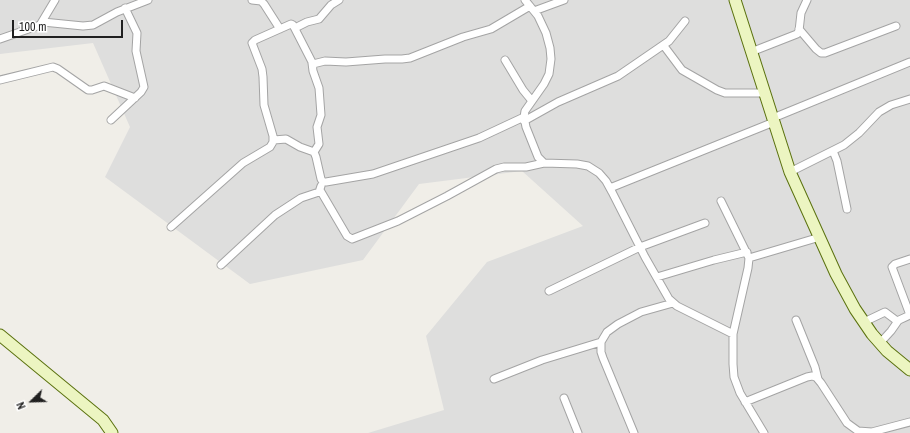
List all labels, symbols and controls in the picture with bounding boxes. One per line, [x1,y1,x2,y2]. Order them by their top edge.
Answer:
scale bar [14,12,125,38]
text: 100 m [19,19,46,35]
north arrow [12,381,52,421]
text: N [13,400,29,411]

